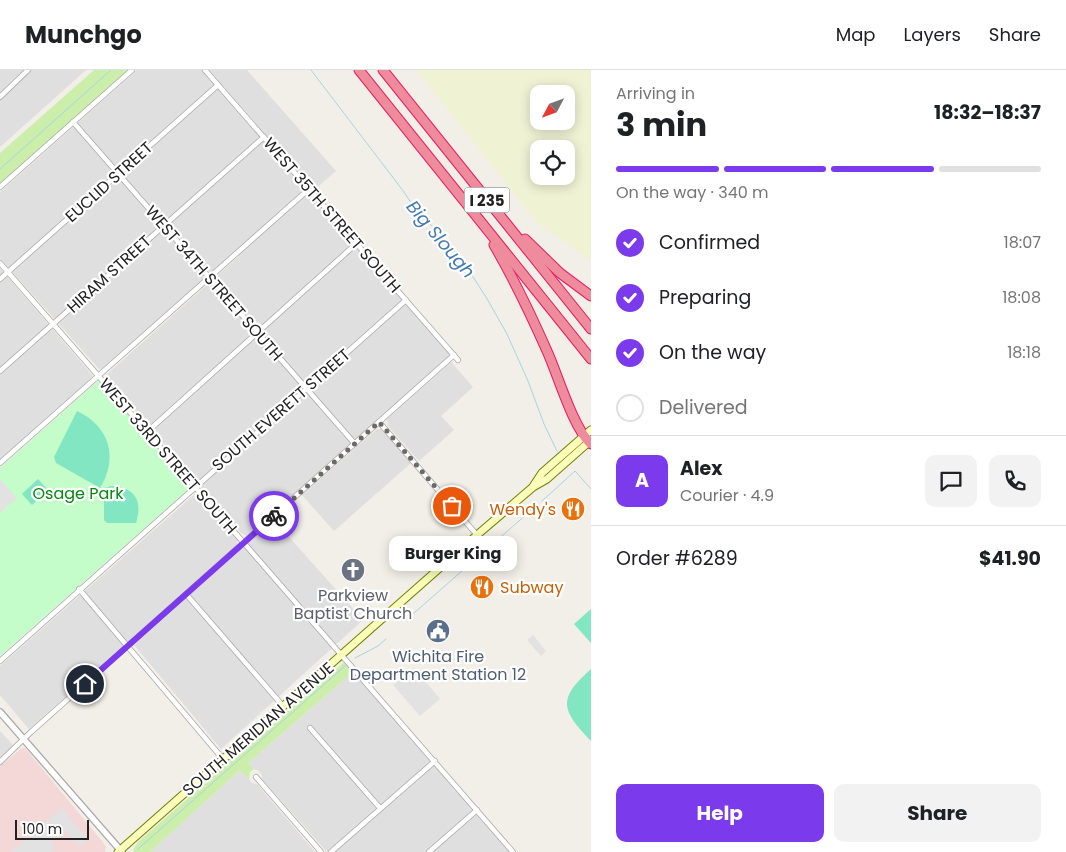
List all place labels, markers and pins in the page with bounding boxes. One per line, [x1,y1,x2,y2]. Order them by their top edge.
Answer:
pin [431,485,473,527]
restaurant icon: Wendy's [560,496,586,522]
place label: Wendy's [490,498,556,521]
callout: Burger King [388,536,516,571]
church icon: Parkview Baptist Church [340,557,366,583]
restaurant icon: Subway [469,574,495,600]
place label: Subway [500,576,563,599]
place label: Parkview Baptist Church [294,584,412,625]
public building icon: Wichita Fire Department Station 12 [425,618,451,644]
place label: Wichita Fire Department Station 12 [350,645,526,686]
pin [64,663,106,705]

